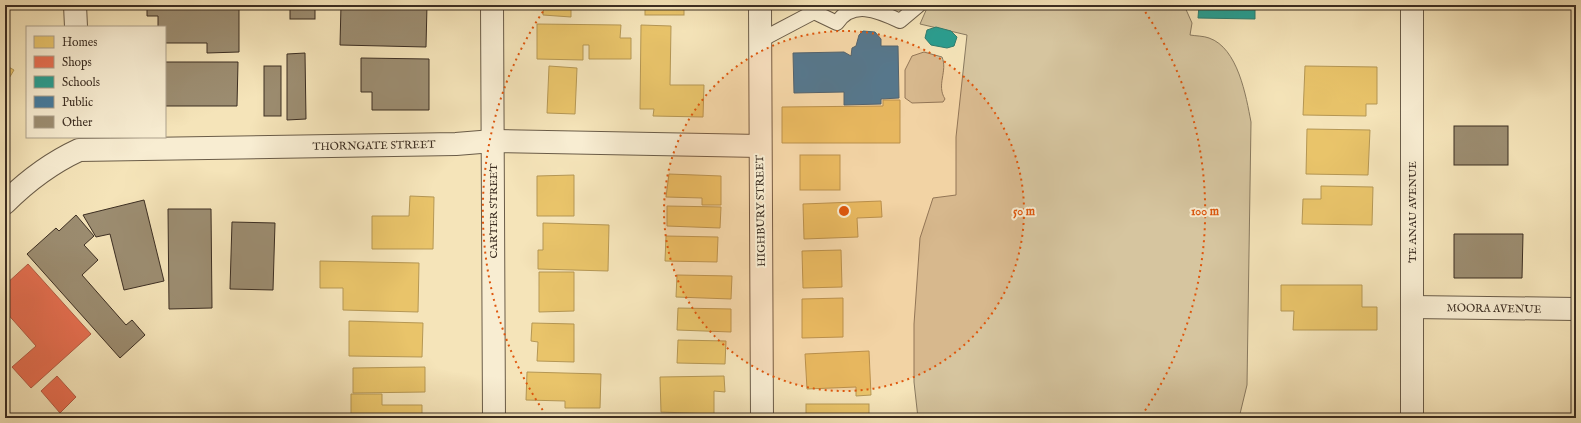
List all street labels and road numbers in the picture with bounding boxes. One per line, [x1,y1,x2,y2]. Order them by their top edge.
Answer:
street label: THORNGATE STREET [312,138,436,154]
street label: HIGHBURY STREET [753,155,769,267]
street label: TE ANAU AVENUE [1406,161,1420,263]
street label: CARTER STREET [487,164,501,258]
street label: MOORA AVENUE [1447,301,1542,317]

